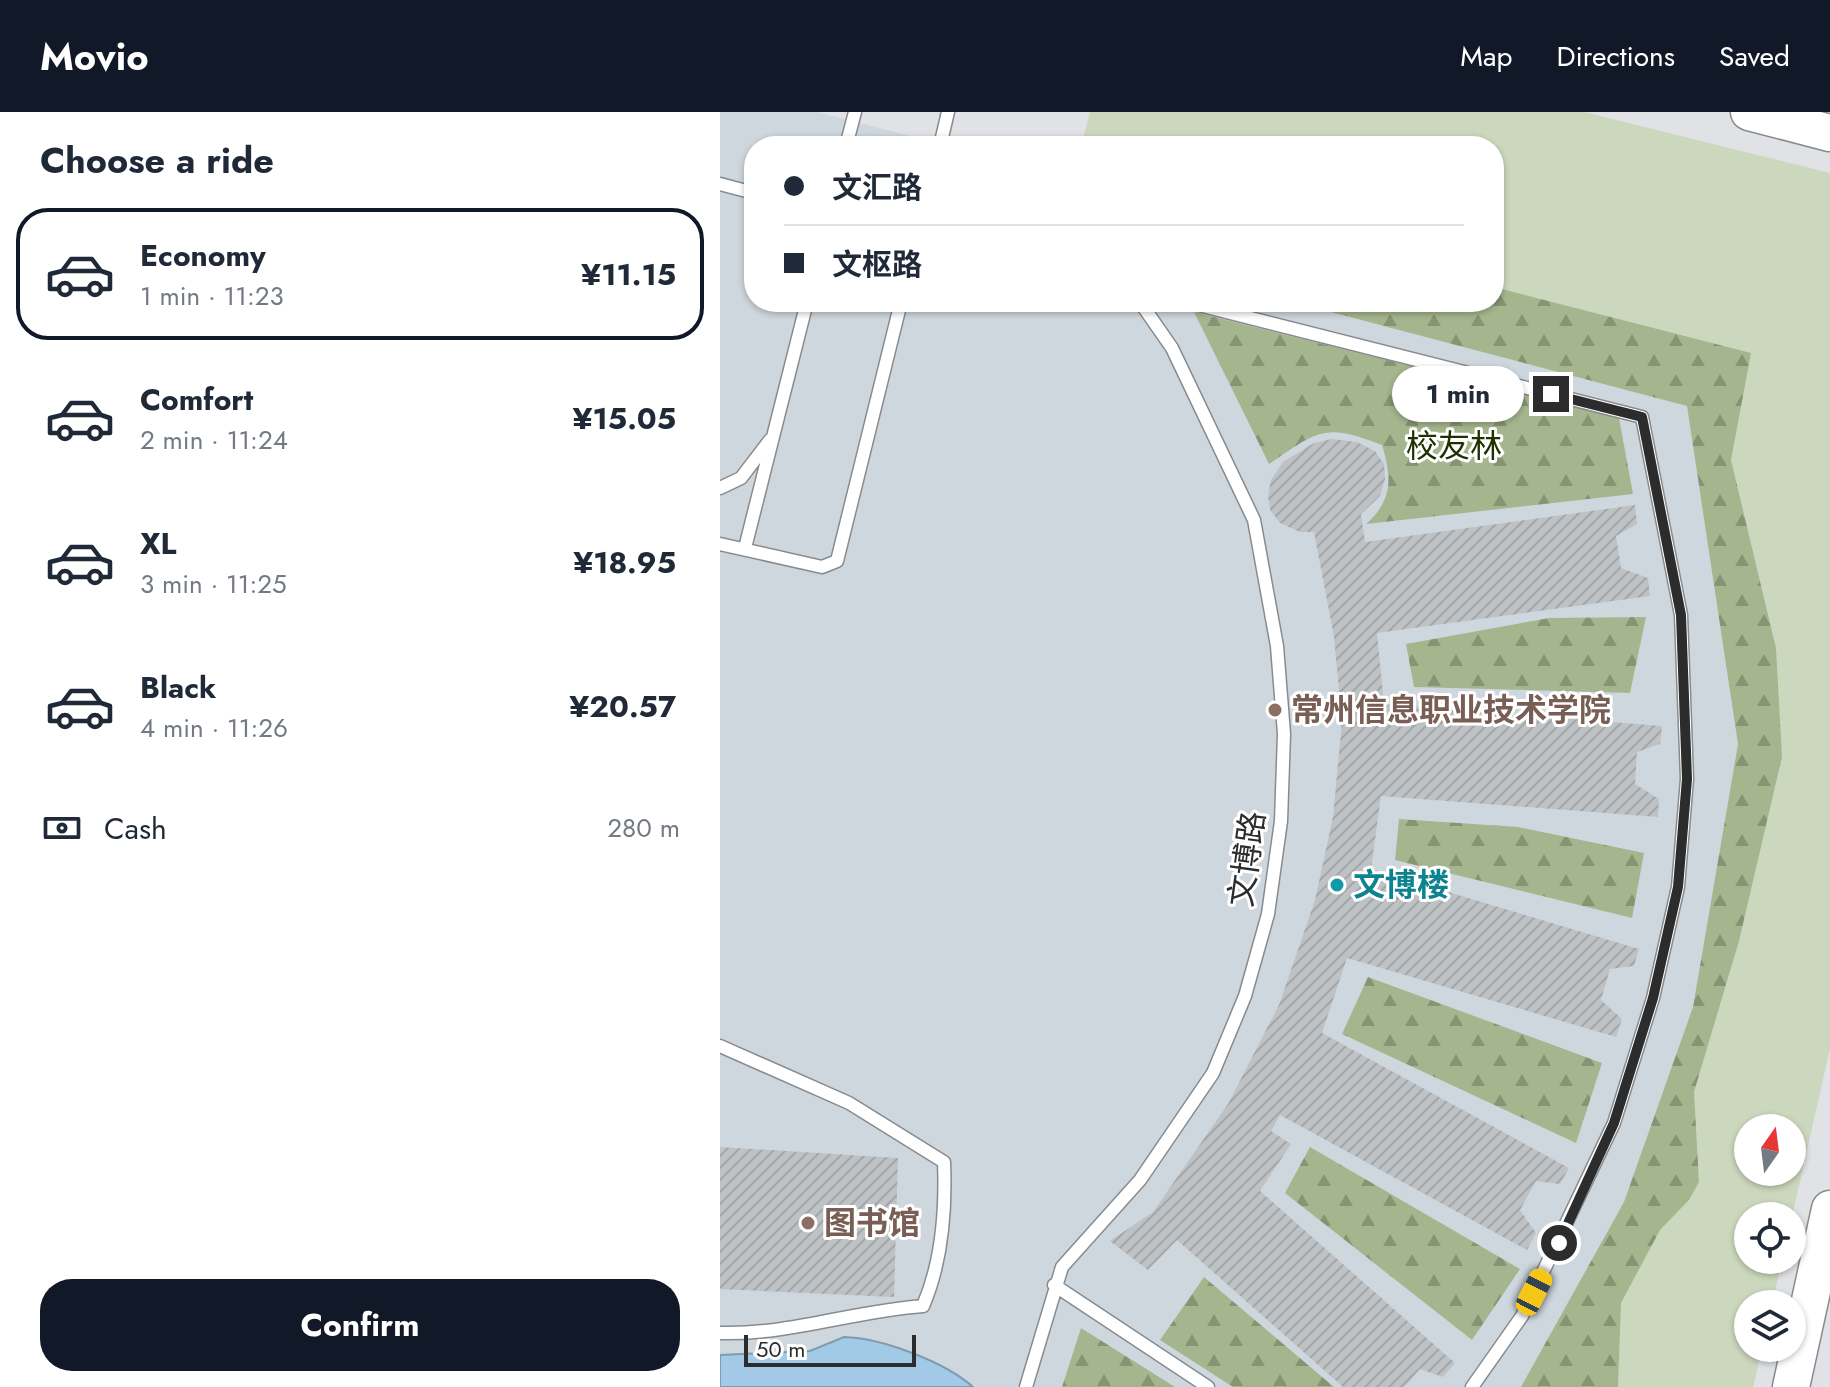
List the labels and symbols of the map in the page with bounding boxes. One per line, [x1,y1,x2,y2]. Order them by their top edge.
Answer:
callout: 1 min [1391,366,1523,422]
route end [1533,376,1569,412]
park label: 校友林 [1406,423,1502,469]
place label: 常州信息职业技术学院 [1291,687,1611,733]
marker: 常州信息职业技术学院 [1266,701,1284,719]
street label: 文博路 [1218,808,1276,910]
place label: 文博楼 [1353,862,1449,908]
marker: 文博楼 [1328,876,1346,894]
north arrow [1734,1114,1806,1186]
place label: 图书馆 [824,1200,920,1246]
marker: 图书馆 [799,1214,817,1232]
route start [1541,1225,1577,1261]
car [1512,1265,1556,1319]
scale bar [744,1331,916,1367]

